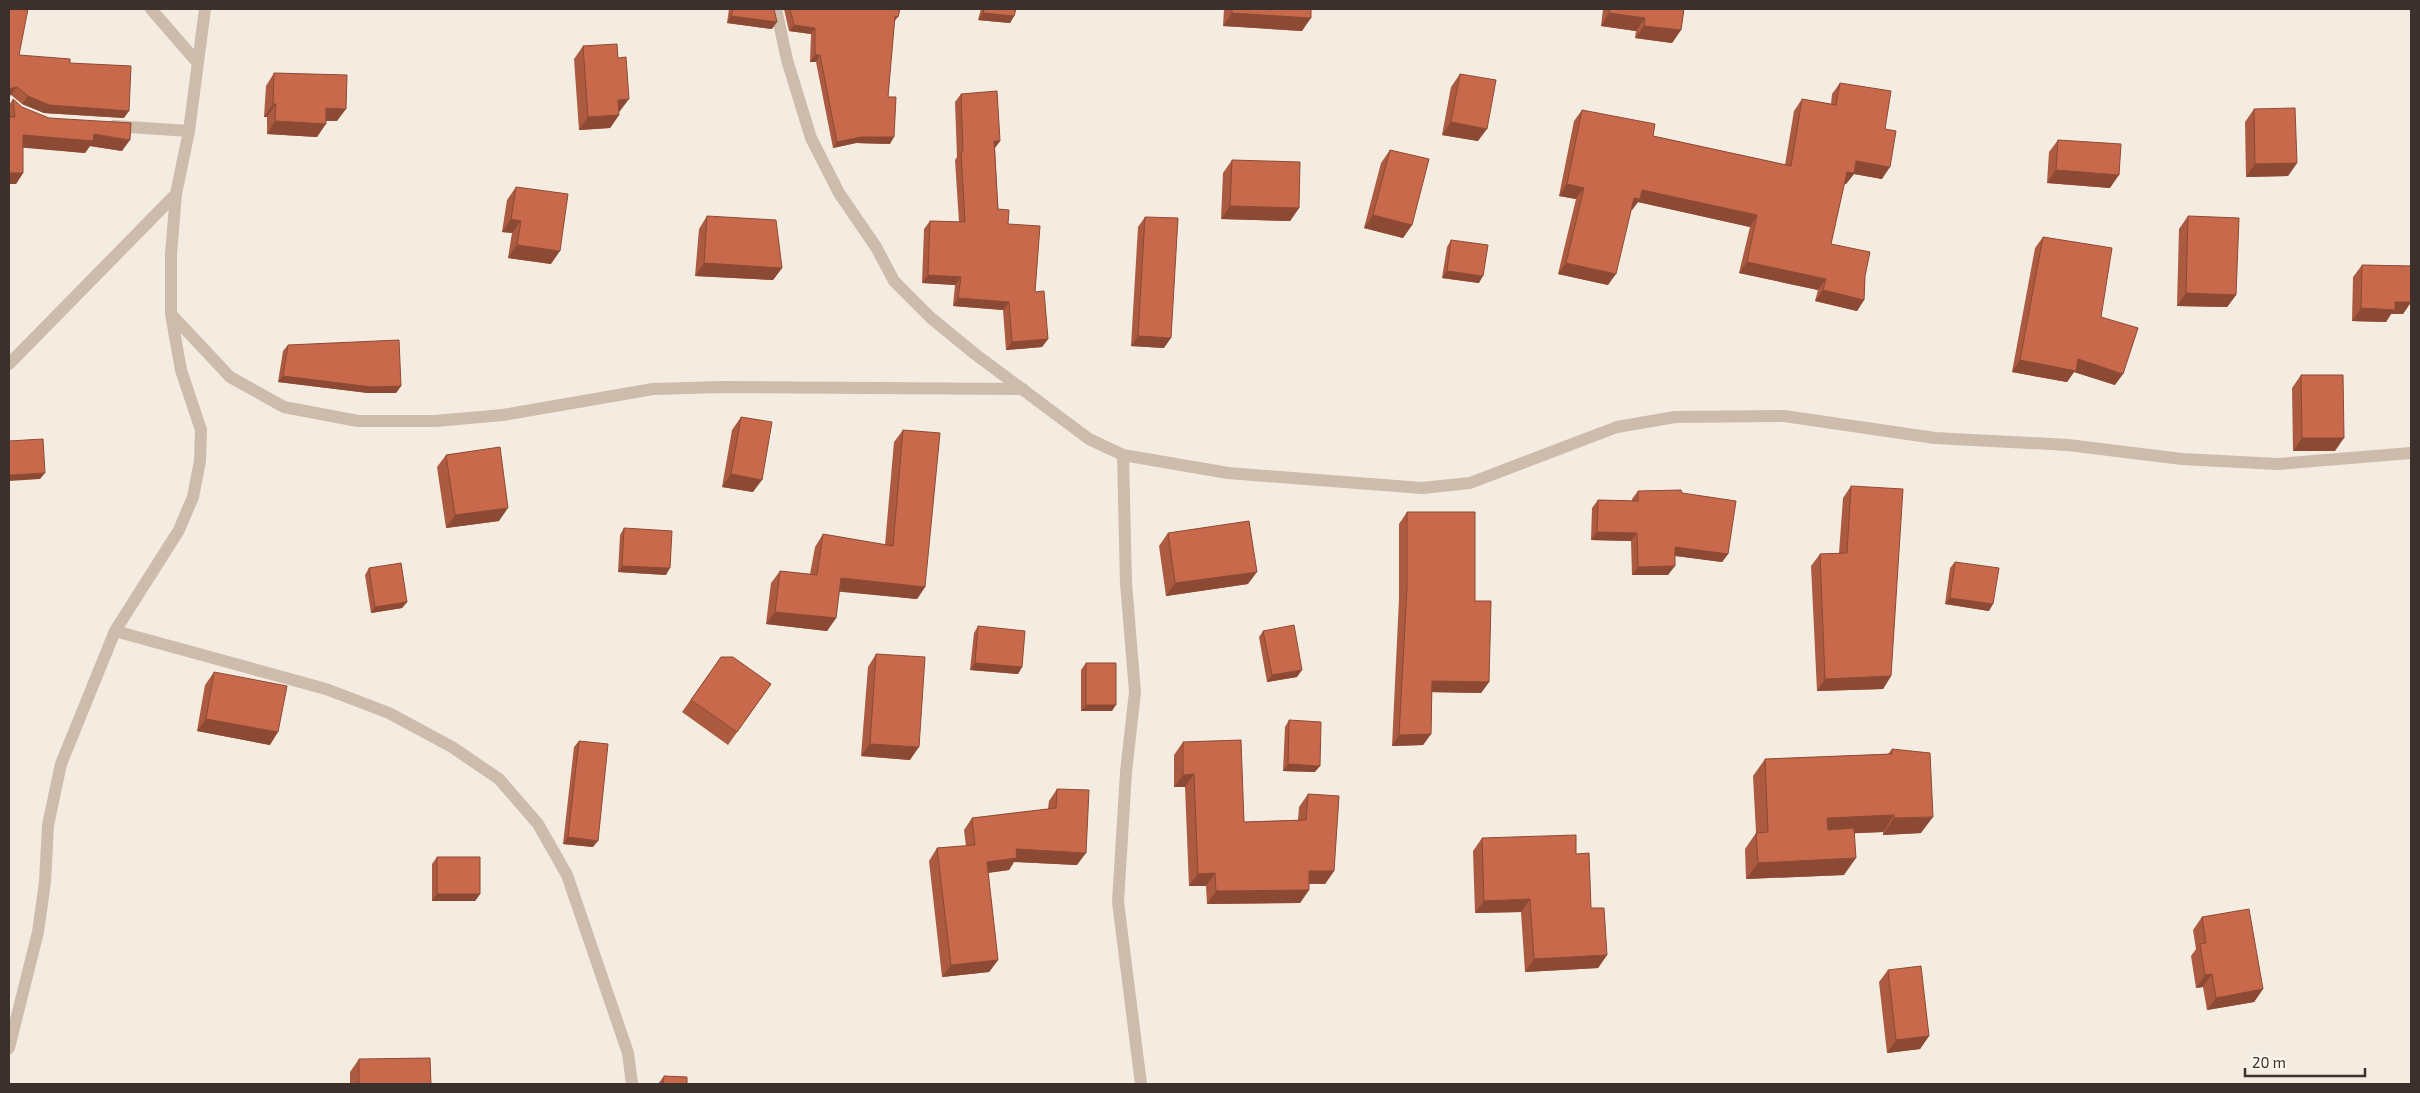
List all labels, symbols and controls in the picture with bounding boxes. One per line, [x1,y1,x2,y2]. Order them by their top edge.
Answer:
scale bar [2245,1046,2365,1078]
text: 20 m [2252,1053,2286,1071]

